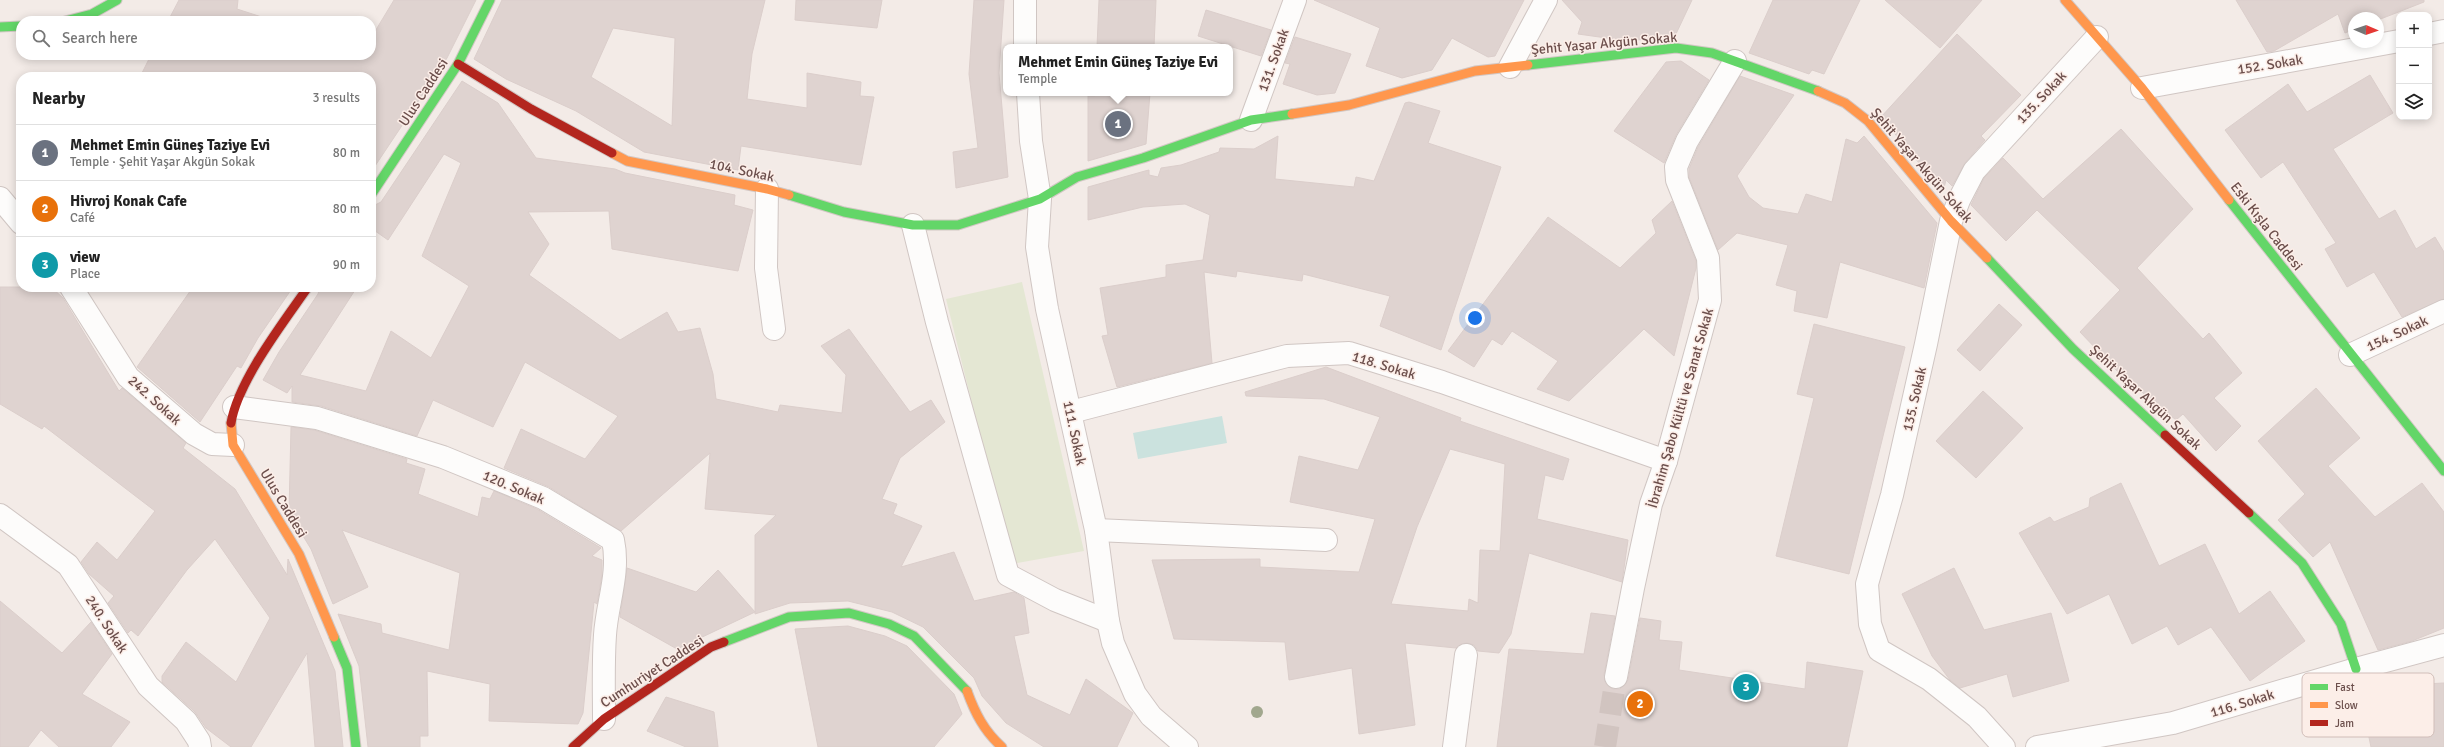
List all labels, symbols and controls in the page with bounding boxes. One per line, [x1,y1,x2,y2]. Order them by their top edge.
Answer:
north arrow [2348,12,2384,48]
map controls [2396,12,2432,120]
button: + [2396,12,2432,48]
search box [16,16,376,60]
street label: 131. Sokak [1254,26,1293,94]
icon: search [30,27,52,49]
text: Search here [62,29,138,47]
street label: Şehit Yaşar Akgün Sokak [1530,29,1678,58]
popup [1003,44,1233,96]
button: − [2396,48,2432,84]
street label: 152. Sokak [2236,51,2304,78]
text: Mehmet Emin Güneş Taziye Evi [1018,53,1218,71]
street label: Ulus Caddesi [395,55,452,129]
street label: 135. Sokak [2013,68,2070,127]
text: Temple [1018,71,1057,87]
button: layers [2396,84,2432,120]
text: Nearby [32,88,85,109]
text: 3 results [312,90,360,106]
street label: Şehit Yaşar Akgün Sokak [1867,104,1976,226]
pin: 1 [1105,109,1131,139]
text: Mehmet Emin Güneş Taziye Evi [70,136,270,154]
text: 1 [41,145,49,161]
text: 80 m [333,145,360,161]
text: Temple · Şehit Yaşar Akgün Sokak [70,154,255,170]
street label: 104. Sokak [708,155,776,186]
street label: Eski Kışla Caddesi [2227,179,2306,274]
text: Hivroj Konak Cafe [70,192,187,210]
text: 2 [41,201,49,217]
text: 80 m [333,201,360,217]
text: Café [70,210,95,226]
text: view [70,248,100,266]
text: 3 [41,257,49,273]
text: 90 m [333,257,360,273]
text: Place [70,266,100,282]
street label: İbrahim Şabo Kültü ve Sanat Sokak [1644,306,1717,510]
your location [1465,308,1485,328]
street label: 154. Sokak [2364,312,2431,355]
street label: Şehit Yaşar Akgün Sokak [2086,341,2205,454]
street label: 118. Sokak [1350,348,1418,383]
street label: 135. Sokak [1899,365,1930,433]
street label: 242. Sokak [125,372,185,429]
street label: 111. Sokak [1059,399,1090,467]
street label: Ulus Caddesi [256,466,311,541]
street label: 120. Sokak [480,467,547,508]
street label: 240. Sokak [82,592,132,656]
street label: Cumhuriyet Caddesi [597,632,707,711]
pin: 3 [1733,672,1759,702]
legend [2302,673,2434,737]
text: Fast [2335,681,2355,694]
street label: 116. Sokak [2208,686,2276,721]
pin: 2 [1627,689,1653,719]
text: Slow [2335,699,2358,712]
text: Jam [2335,717,2354,730]

